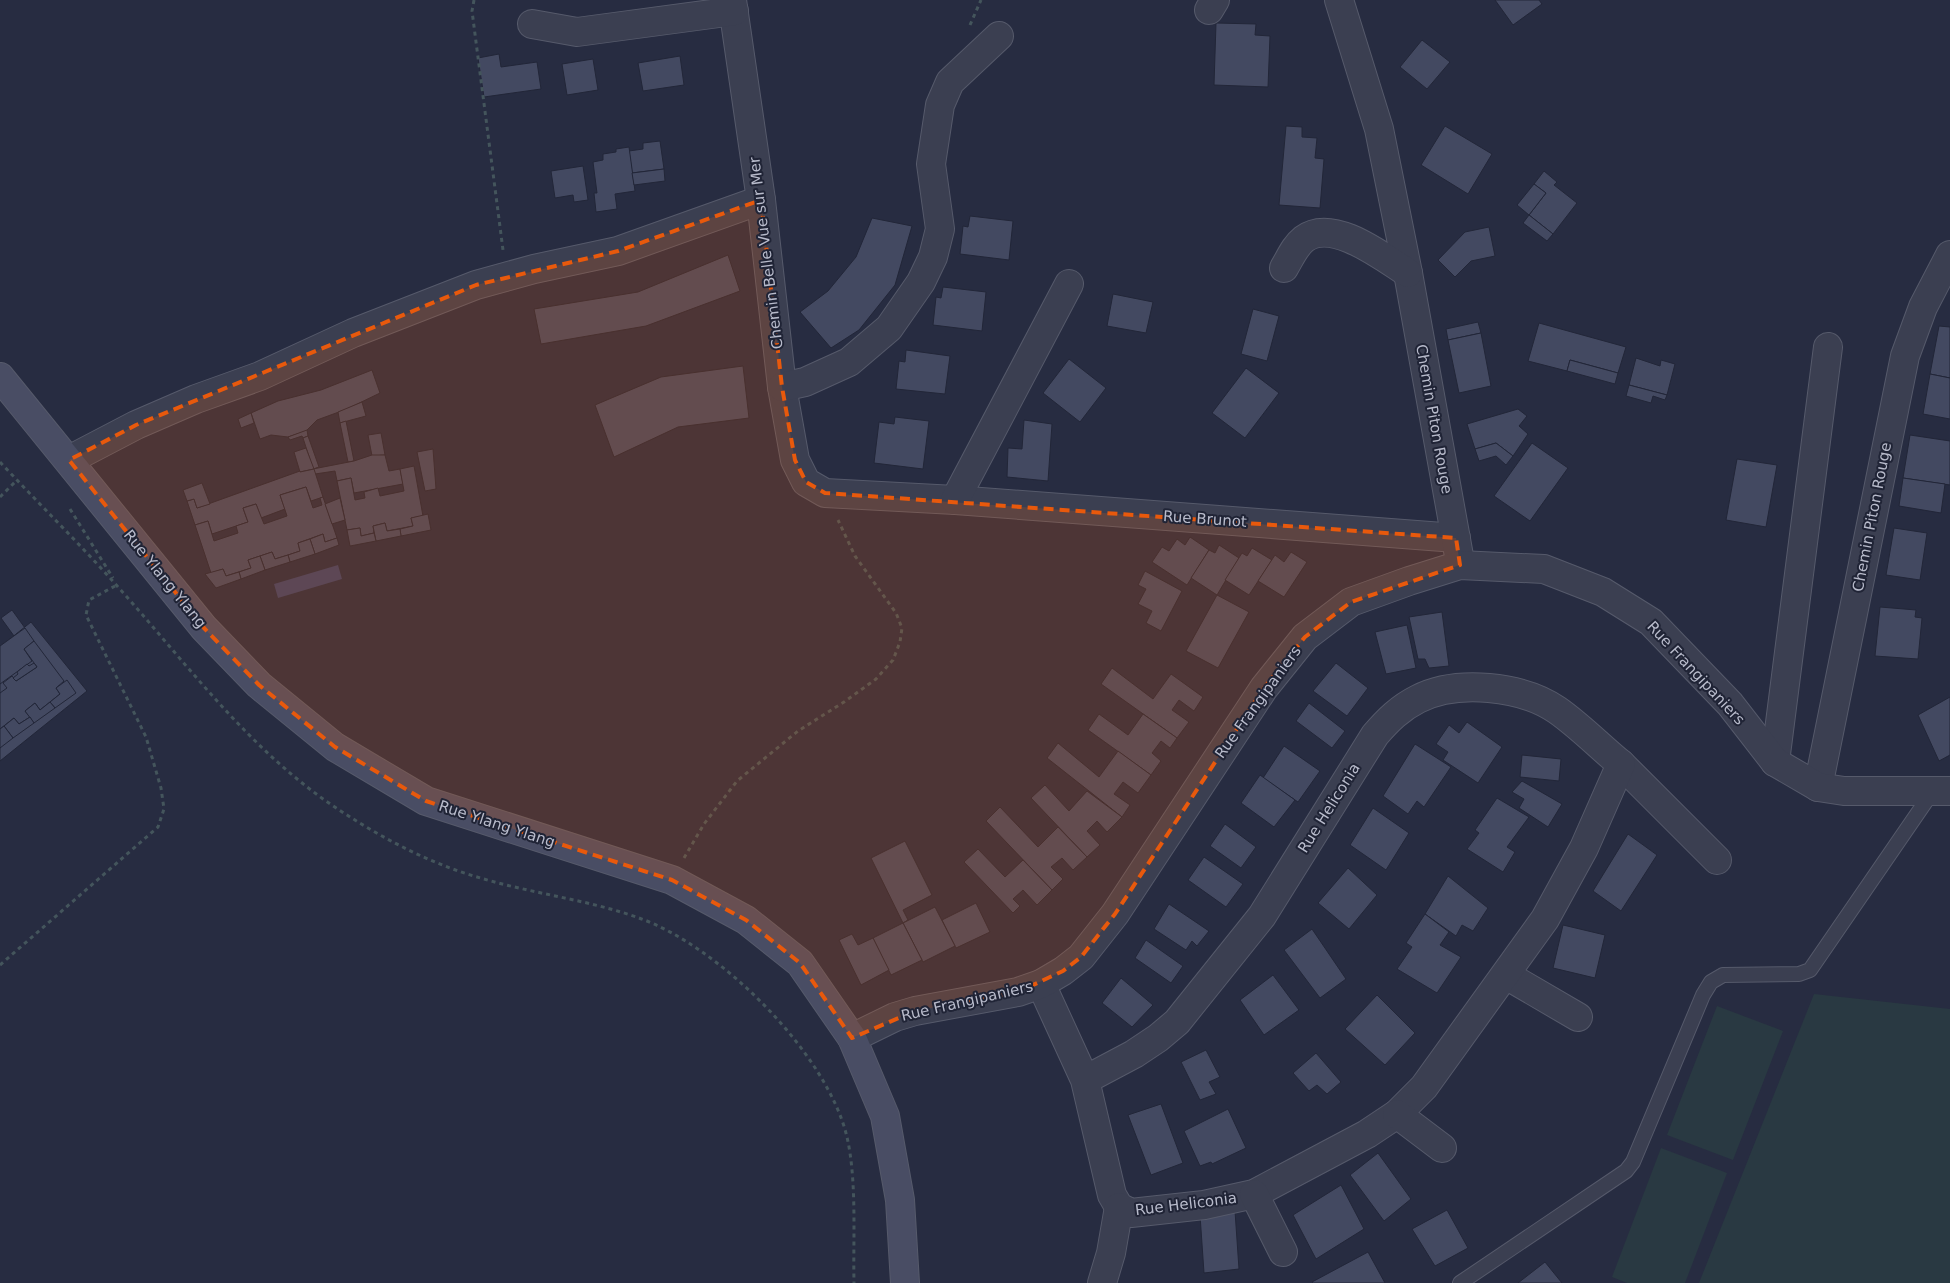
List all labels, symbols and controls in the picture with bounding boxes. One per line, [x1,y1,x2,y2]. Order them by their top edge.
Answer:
street label: Chemin Belle Vue sur Mer [745,155,787,350]
street label: Chemin Piton Rouge [1412,343,1456,495]
street label: Chemin Piton Rouge [1849,441,1895,593]
street label: Rue Brunot [1163,507,1248,531]
street label: Rue Ylang Ylang [120,526,210,632]
street label: Rue Frangipaniers [1643,618,1749,729]
street label: Rue Frangipaniers [1211,642,1305,762]
street label: Rue Heliconia [1294,760,1364,856]
street label: Rue Ylang Ylang [437,797,557,851]
street label: Rue Frangipaniers [899,977,1035,1025]
street label: Rue Heliconia [1134,1189,1238,1219]

